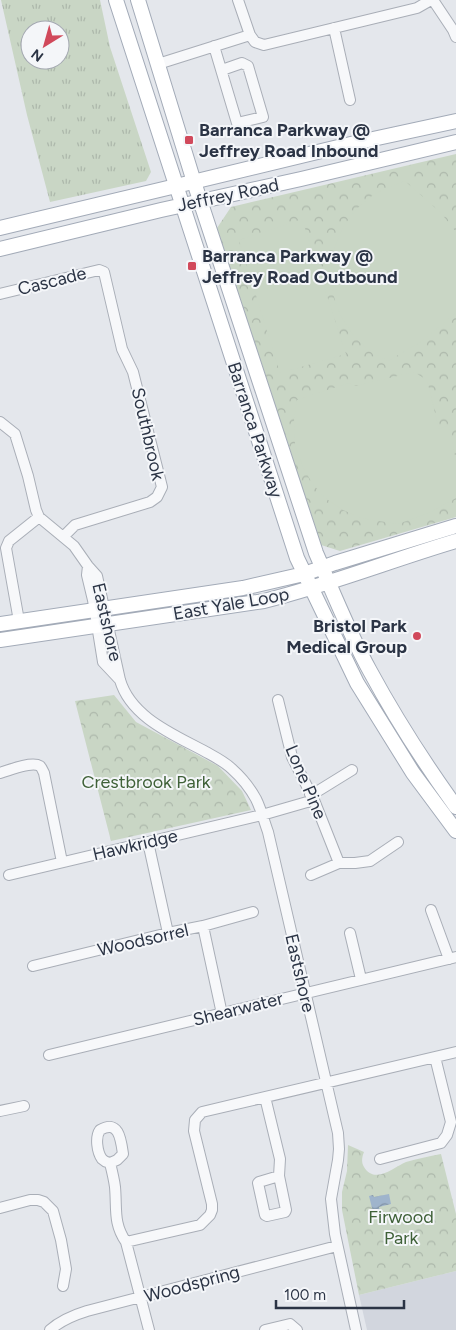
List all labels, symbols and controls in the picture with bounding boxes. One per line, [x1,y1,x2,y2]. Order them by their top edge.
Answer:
north arrow [20,20,70,70]
text: N [28,45,47,65]
place label: Barranca Parkway @ Jeffrey Road Inbound [199,119,379,162]
marker: Barranca Parkway @ Jeffrey Road Inbound [183,134,195,146]
street label: Jeffrey Road [175,173,281,217]
place label: Barranca Parkway @ Jeffrey Road Outbound [202,245,398,288]
marker: Barranca Parkway @ Jeffrey Road Outbound [186,260,198,272]
street label: Cascade [15,262,89,300]
street label: Barranca Parkway [223,359,288,501]
street label: Southbrook [127,385,169,483]
street label: Eastshore [87,581,127,664]
street label: East Yale Loop [171,583,291,625]
place label: Bristol Park Medical Group [286,615,407,658]
marker: Bristol Park Medical Group [411,630,423,642]
street label: Lone Pine [281,742,332,823]
park label: Crestbrook Park [81,771,211,793]
street label: Hawkridge [90,825,180,865]
street label: Woodsorrel [95,919,191,961]
street label: Eastshore [280,932,320,1015]
street label: Shearwater [191,987,285,1031]
park label: Firwood Park [368,1206,434,1249]
street label: Woodspring [142,1261,242,1307]
scale bar [276,1278,404,1310]
text: 100 m [284,1286,326,1304]

